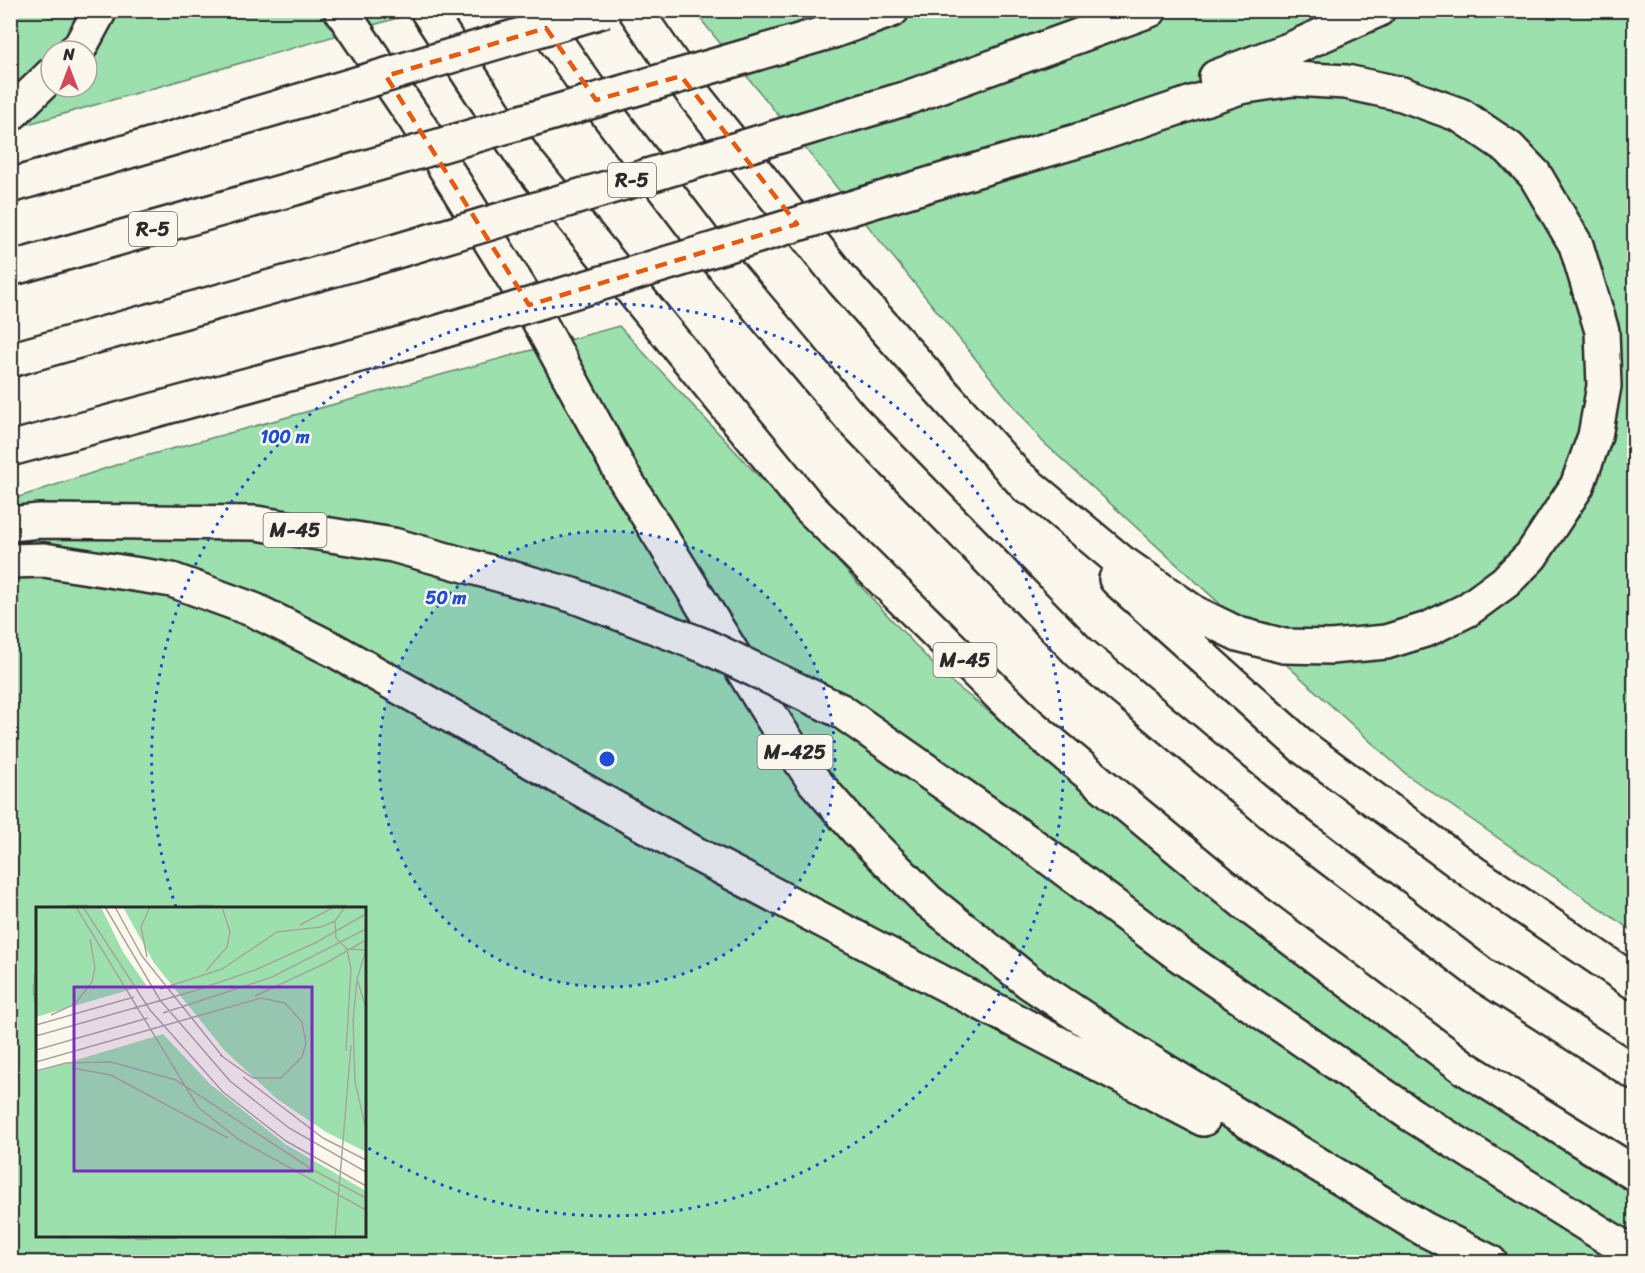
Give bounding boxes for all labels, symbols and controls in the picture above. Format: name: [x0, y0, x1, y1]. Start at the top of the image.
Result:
north arrow: [39, 39, 99, 99]
text: N: [62, 40, 75, 69]
road number: R-5: [608, 163, 656, 197]
road number: R-5: [129, 212, 177, 246]
text: 100 m: [261, 421, 310, 453]
road number: M-45: [264, 513, 326, 547]
text: 50 m: [426, 582, 467, 614]
road number: M-45: [934, 643, 996, 677]
road number: M-425: [758, 735, 832, 769]
centre of rings: [597, 749, 617, 769]
inset map: [36, 907, 366, 1237]

